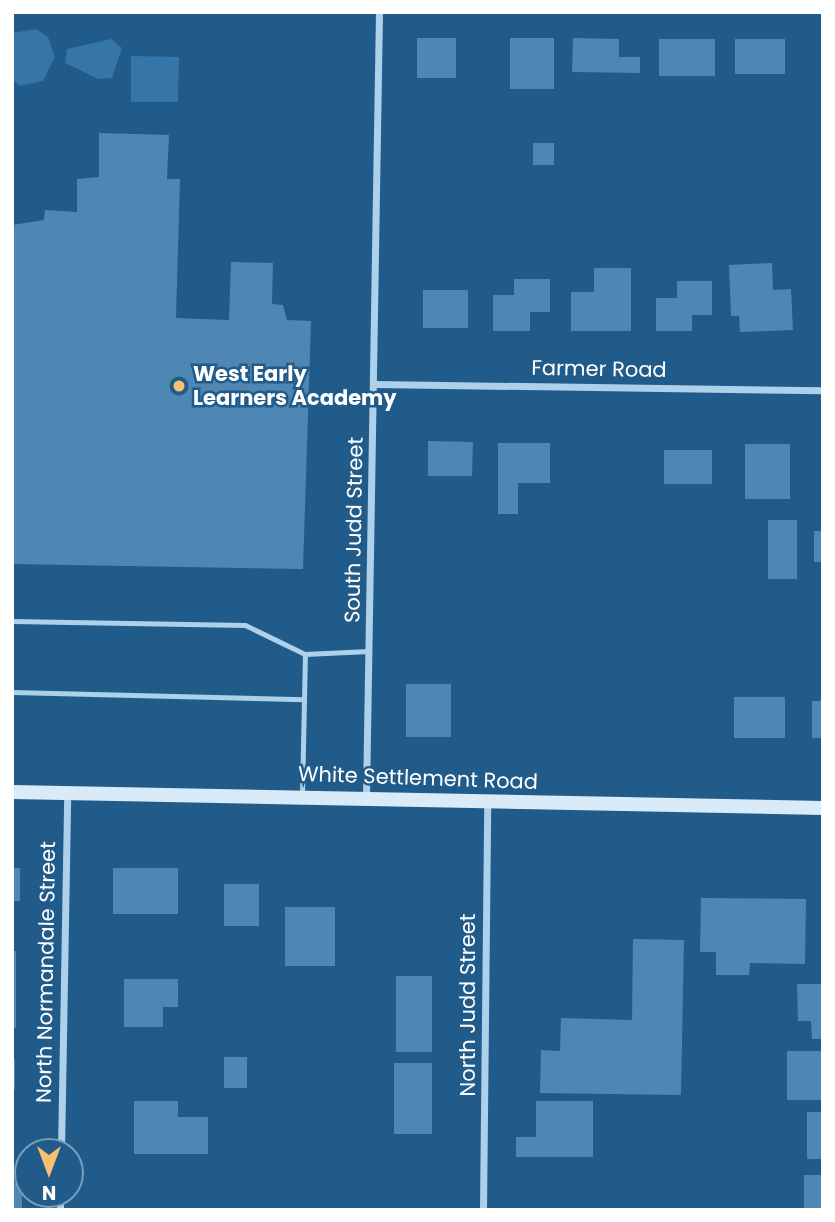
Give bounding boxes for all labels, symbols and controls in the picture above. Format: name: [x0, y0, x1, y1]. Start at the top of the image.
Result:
street label: Farmer Road: [531, 355, 667, 383]
place label: West Early Learners Academy: [193, 361, 397, 411]
marker: West Early Learners Academy: [171, 378, 187, 394]
street label: South Judd Street: [340, 437, 368, 623]
street label: White Settlement Road: [298, 761, 538, 795]
street label: North Normandale Street: [31, 841, 61, 1103]
street label: North Judd Street: [455, 914, 481, 1096]
north arrow: [14, 1138, 84, 1208]
text: N: [42, 1179, 56, 1206]

